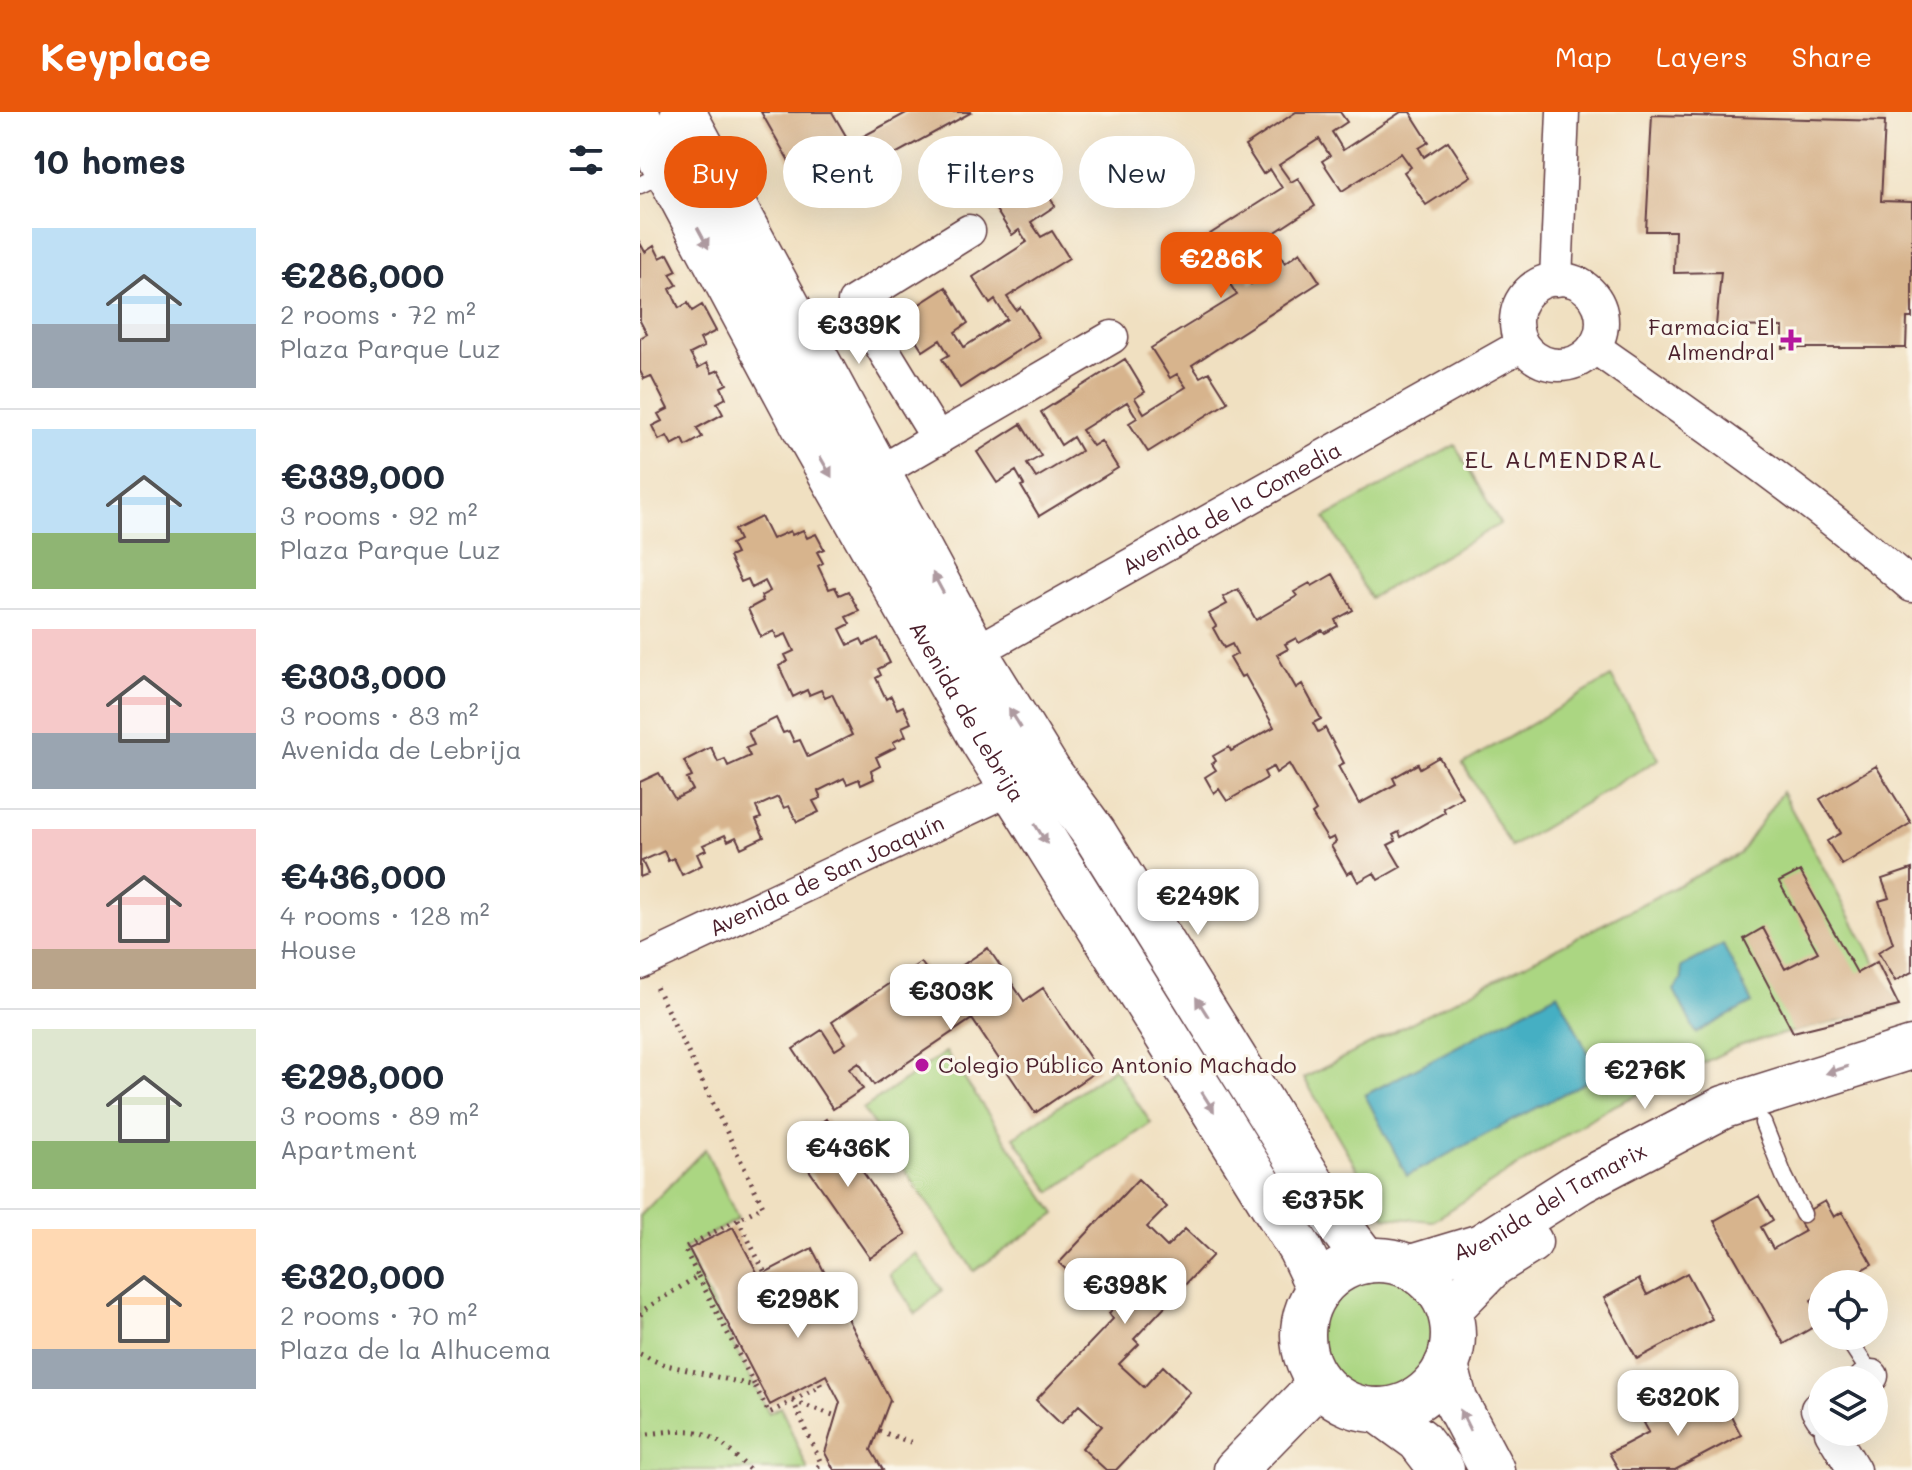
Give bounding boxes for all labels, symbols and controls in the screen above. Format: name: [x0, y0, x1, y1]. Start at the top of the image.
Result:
text: Keyplace: [40, 31, 211, 81]
text: Map: [1555, 38, 1612, 74]
text: Layers: [1656, 38, 1748, 74]
text: Share: [1792, 38, 1872, 74]
chip: Buy: [664, 136, 767, 208]
chip: Rent: [783, 136, 902, 208]
chip: Filters: [918, 136, 1063, 208]
chip: New: [1079, 136, 1195, 208]
text: 10 homes: [32, 138, 186, 183]
icon: filters: [564, 138, 608, 182]
one-way arrow: [697, 227, 710, 250]
pin: €286K: [1165, 232, 1277, 300]
text: €286K: [1179, 241, 1263, 275]
text: €286,000: [280, 252, 444, 297]
icon: home: [96, 260, 192, 356]
text: 2 rooms · 72 m²: [280, 297, 476, 331]
pin: €339K: [803, 298, 915, 366]
text: €339K: [816, 307, 902, 341]
place label: Farmacia El Almendral: [1648, 312, 1775, 366]
text: Plaza Parque Luz: [280, 331, 500, 365]
marker: Farmacia El Almendral: [1782, 331, 1800, 349]
street label: Avenida de la Comedia: [1116, 435, 1346, 581]
district label: EL ALMENDRAL: [1465, 443, 1663, 474]
text: €339,000: [280, 453, 445, 498]
one-way arrow: [819, 456, 833, 478]
icon: home: [96, 461, 192, 557]
text: 3 rooms · 92 m²: [280, 498, 478, 532]
text: Plaza Parque Luz: [280, 532, 500, 566]
one-way arrow: [931, 572, 944, 595]
street label: Avenida de Lebrija: [903, 616, 1032, 807]
text: €303,000: [280, 653, 446, 698]
icon: home: [96, 661, 192, 757]
text: 3 rooms · 83 m²: [280, 698, 479, 732]
one-way arrow: [1009, 707, 1023, 729]
text: Avenida de Lebrija: [280, 732, 522, 766]
street label: Avenida de San Joaquín: [704, 807, 948, 943]
one-way arrow: [1033, 823, 1048, 844]
text: €436,000: [280, 853, 446, 898]
icon: home: [96, 861, 192, 957]
pin: €249K: [1142, 869, 1254, 937]
text: €249K: [1156, 878, 1240, 912]
text: 4 rooms · 128 m²: [280, 898, 490, 932]
text: House: [280, 932, 357, 966]
pin: €303K: [895, 964, 1007, 1032]
text: €303K: [908, 973, 994, 1007]
one-way arrow: [1195, 996, 1209, 1018]
pin: €276K: [1589, 1043, 1701, 1111]
place label: Colegio Público Antonio Machado: [938, 1050, 1297, 1079]
text: €276K: [1604, 1052, 1686, 1086]
text: €298,000: [280, 1053, 444, 1098]
marker: Colegio Público Antonio Machado: [913, 1056, 931, 1074]
icon: home: [96, 1061, 192, 1157]
one-way arrow: [1825, 1065, 1849, 1077]
one-way arrow: [1201, 1091, 1216, 1112]
text: 3 rooms · 89 m²: [280, 1098, 479, 1132]
pin: €436K: [792, 1121, 904, 1189]
text: €436K: [805, 1130, 891, 1164]
text: Apartment: [280, 1132, 417, 1166]
street label: Avenida del Tamarix: [1450, 1135, 1651, 1267]
pin: €375K: [1267, 1173, 1379, 1241]
text: €375K: [1281, 1182, 1365, 1216]
text: €320,000: [280, 1253, 445, 1298]
pin: €398K: [1069, 1258, 1181, 1326]
icon: home: [96, 1261, 192, 1357]
text: €398K: [1082, 1267, 1168, 1301]
map controls: [1808, 1270, 1888, 1446]
button: locate: [1808, 1270, 1888, 1350]
pin: €298K: [742, 1272, 854, 1340]
text: €298K: [756, 1281, 840, 1315]
text: 2 rooms · 70 m²: [280, 1298, 477, 1332]
text: Plaza de la Alhucema: [280, 1332, 551, 1366]
button: layers: [1808, 1366, 1888, 1446]
pin: €320K: [1622, 1370, 1734, 1438]
text: €320K: [1635, 1379, 1721, 1413]
one-way arrow: [1458, 1408, 1472, 1432]

